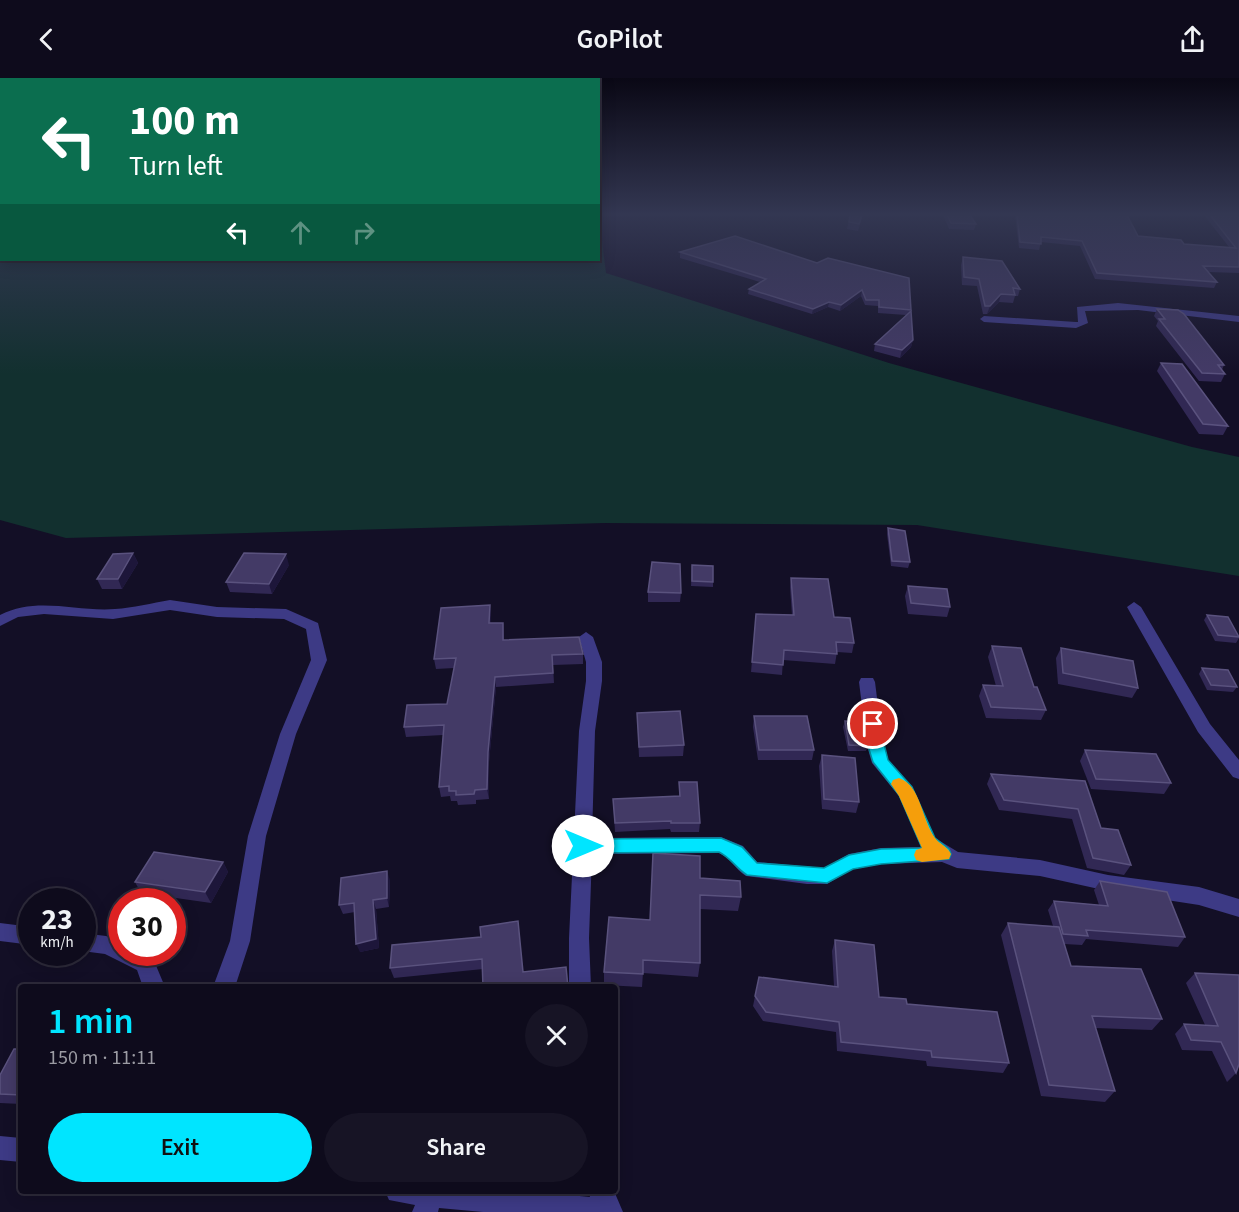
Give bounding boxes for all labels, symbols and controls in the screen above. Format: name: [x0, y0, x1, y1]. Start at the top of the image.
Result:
text: GoPilot: [577, 20, 662, 59]
icon: back: [30, 23, 63, 56]
icon: share: [1176, 23, 1209, 56]
text: 100 m: [129, 91, 240, 151]
icon: left: [30, 102, 108, 180]
text: Turn left: [129, 147, 223, 186]
icon: left: [221, 216, 254, 249]
icon: ahead: [284, 216, 317, 249]
icon: right: [347, 216, 380, 249]
pin: [847, 698, 898, 749]
icon: arrive: [856, 707, 889, 740]
position arrow: [551, 814, 615, 878]
speed limit sign: 30: [108, 888, 186, 966]
text: 23: [41, 898, 73, 941]
text: km/h: [40, 932, 74, 953]
text: 1 min: [48, 996, 134, 1047]
button: close: [525, 1004, 588, 1067]
text: 150 m · 11:11: [48, 1044, 156, 1072]
button: Exit: [48, 1113, 312, 1182]
button: Share: [324, 1113, 588, 1182]

